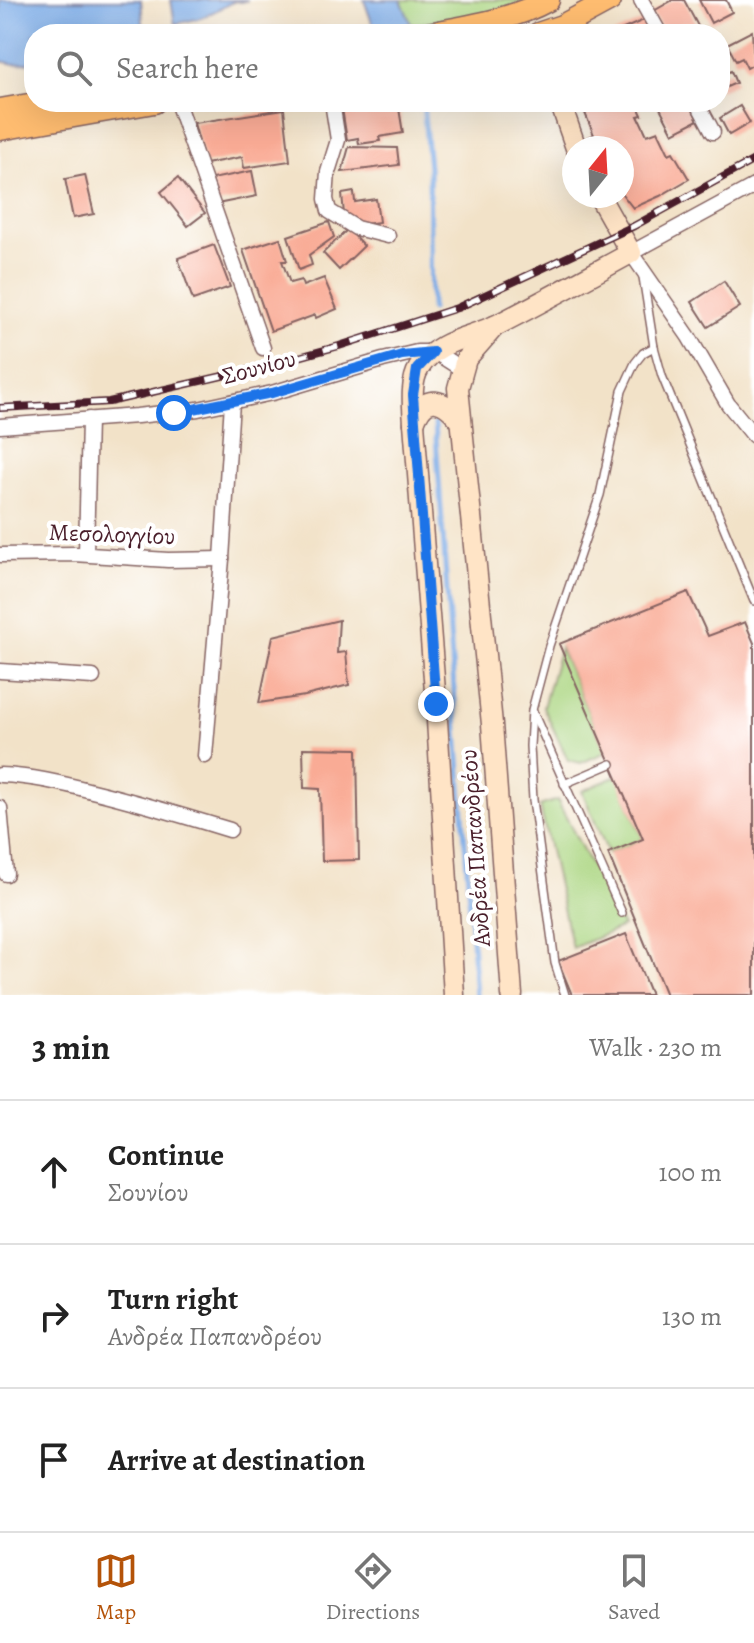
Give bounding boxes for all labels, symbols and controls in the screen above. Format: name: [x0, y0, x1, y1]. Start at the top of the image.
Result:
search box: [24, 24, 730, 112]
icon: search: [52, 46, 96, 90]
text: Search here: [116, 48, 259, 88]
north arrow: [562, 136, 634, 208]
street label: Σουνίου: [219, 342, 299, 392]
route start: [156, 395, 192, 431]
street label: Μεσολογγίου: [48, 516, 176, 552]
route end: [418, 686, 454, 722]
street label: Ανδρέα Παπανδρέου: [452, 748, 498, 949]
text: 3 min: [32, 1024, 110, 1071]
text: Walk · 230 m: [589, 1030, 722, 1065]
text: Continue: [108, 1135, 224, 1175]
icon: ahead: [32, 1150, 76, 1194]
text: 100 m: [659, 1155, 722, 1190]
text: Σουνίου: [108, 1175, 189, 1210]
text: Turn right: [108, 1279, 238, 1319]
icon: right: [32, 1294, 76, 1338]
text: 130 m: [662, 1299, 722, 1334]
text: Ανδρέα Παπανδρέου: [108, 1319, 322, 1354]
icon: arrive: [32, 1438, 76, 1482]
text: Arrive at destination: [108, 1440, 365, 1480]
tab: Map: [94, 1549, 138, 1627]
tab: Directions: [326, 1549, 420, 1627]
tab: Saved: [608, 1549, 660, 1627]

